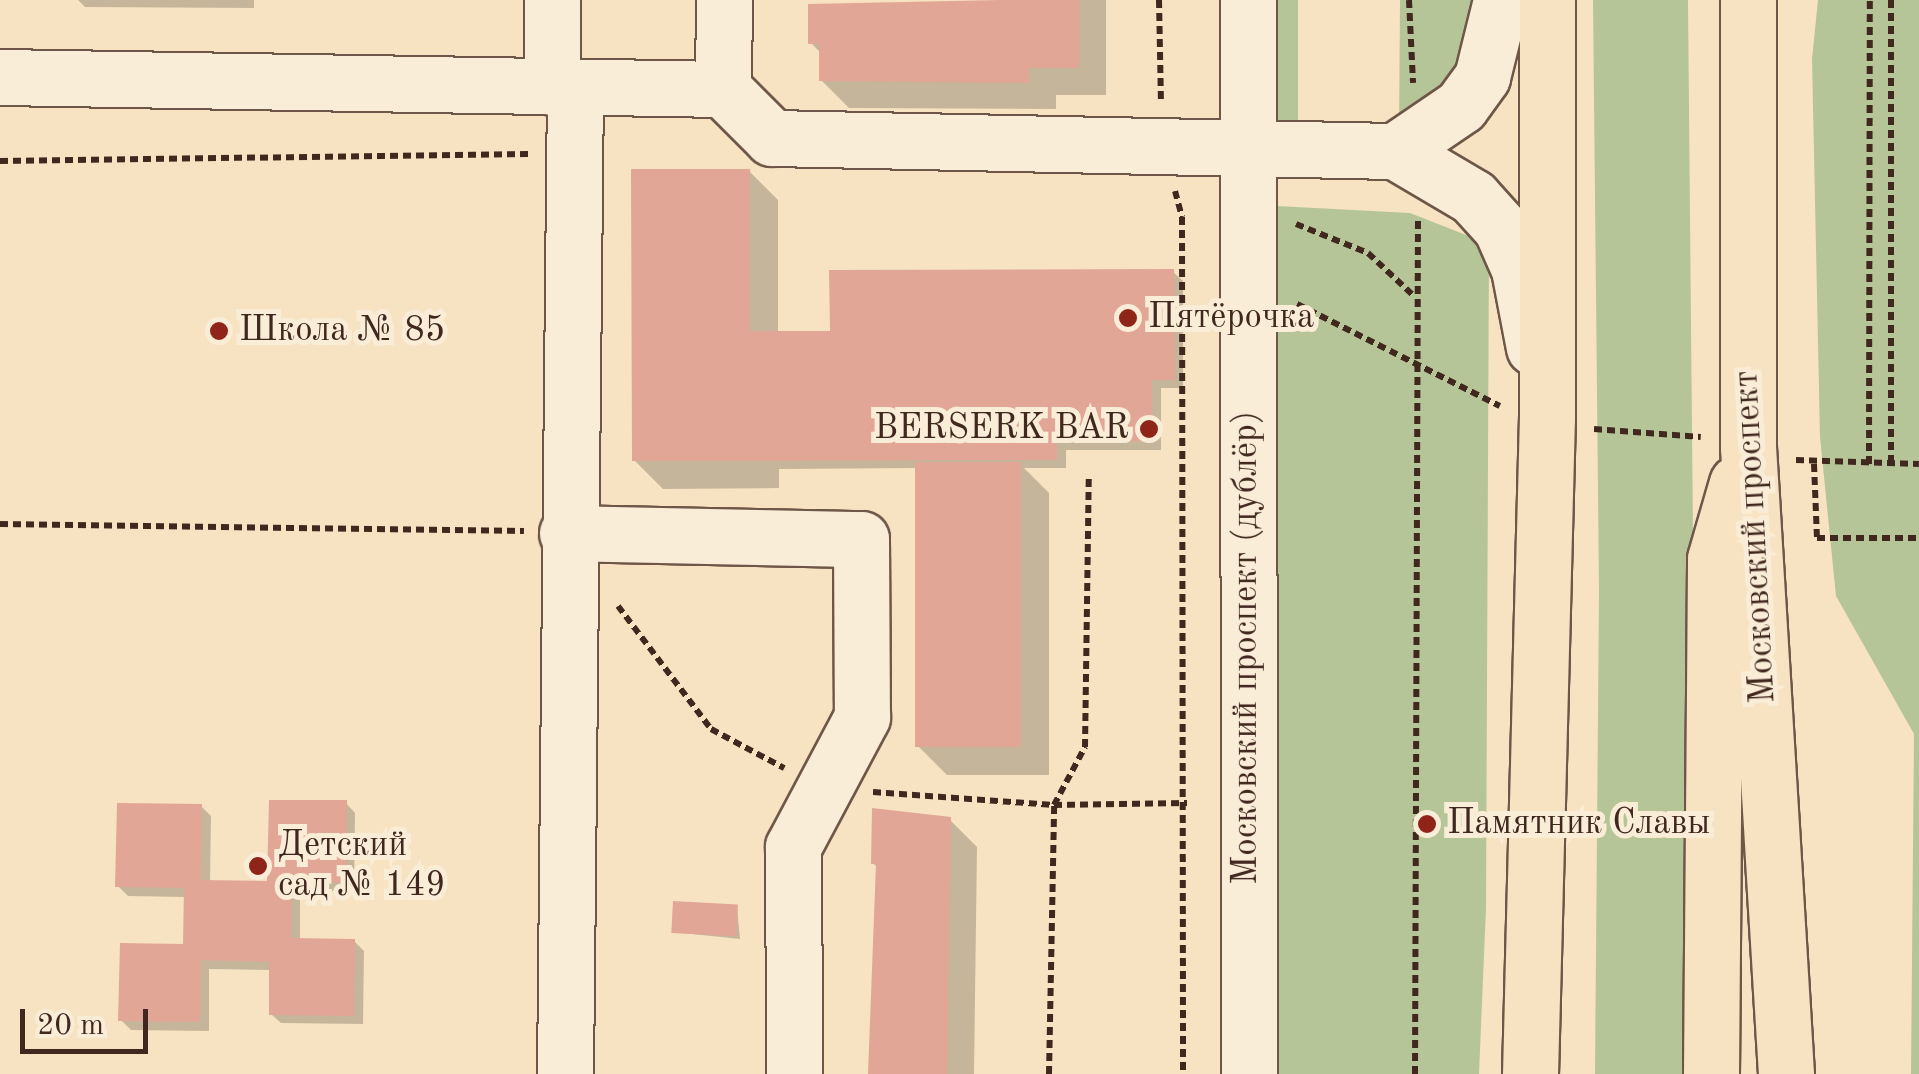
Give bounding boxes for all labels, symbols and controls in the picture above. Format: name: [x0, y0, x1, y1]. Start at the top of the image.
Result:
place label: Пятёрочка: [1148, 297, 1314, 339]
marker: Пятёрочка: [1117, 307, 1139, 329]
place label: Школа № 85: [239, 310, 445, 352]
marker: Школа № 85: [208, 320, 230, 342]
street label: Московский проспект: [1726, 369, 1786, 705]
place label: BERSERK BAR: [874, 408, 1129, 450]
street label: Московский проспект (дублёр): [1226, 411, 1268, 885]
marker: BERSERK BAR: [1138, 418, 1160, 440]
place label: Памятник Славы: [1447, 803, 1710, 845]
marker: Памятник Славы: [1416, 813, 1438, 835]
place label: Детский сад № 149: [278, 825, 446, 907]
marker: Детский сад № 149: [247, 855, 269, 877]
scale bar: [25, 989, 152, 1051]
text: 20 m: [37, 1011, 104, 1041]

